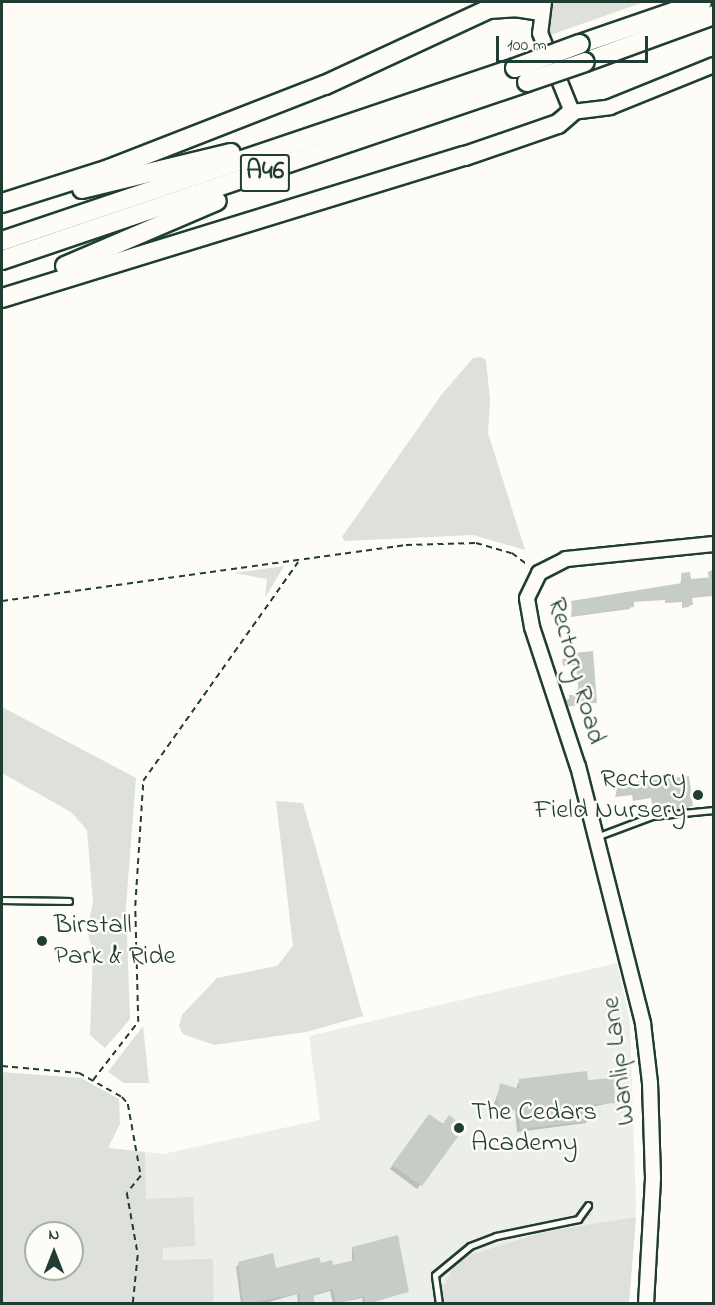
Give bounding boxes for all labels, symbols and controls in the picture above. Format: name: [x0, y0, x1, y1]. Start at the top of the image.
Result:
scale bar: [499, 24, 650, 62]
text: 100 m: [507, 33, 547, 59]
road number: A46: [240, 150, 290, 196]
street label: Rectory Road: [540, 594, 612, 748]
place label: Rectory Field Nursery: [534, 763, 686, 826]
marker: Rectory Field Nursery: [691, 788, 705, 802]
place label: Birstall Park & Ride: [54, 909, 176, 972]
marker: Birstall Park & Ride: [35, 934, 49, 948]
street label: Wanlip Lane: [595, 995, 643, 1127]
place label: The Cedars Academy: [471, 1096, 597, 1159]
marker: The Cedars Academy: [452, 1121, 466, 1135]
north arrow: [24, 1221, 84, 1281]
text: N: [49, 1223, 59, 1247]

